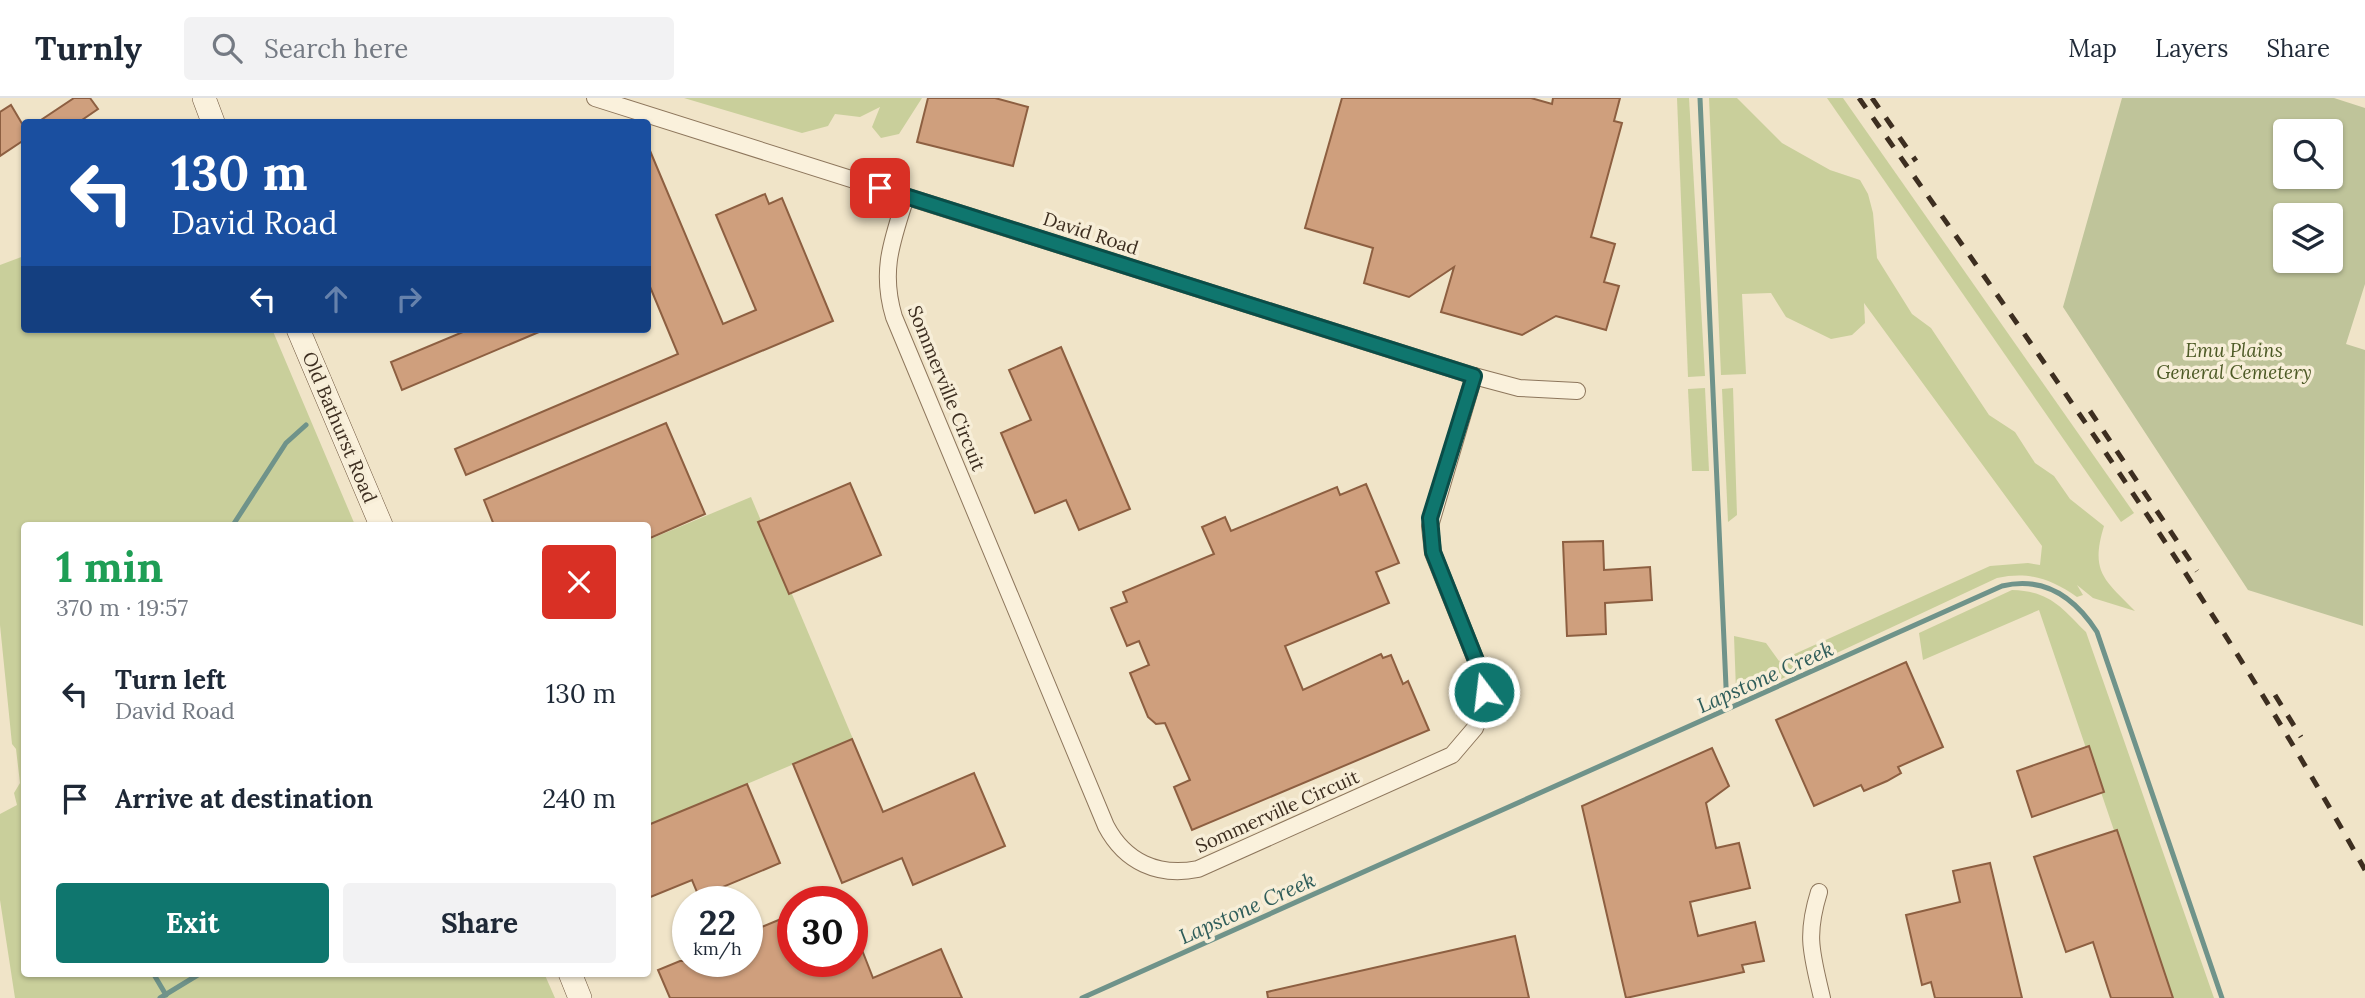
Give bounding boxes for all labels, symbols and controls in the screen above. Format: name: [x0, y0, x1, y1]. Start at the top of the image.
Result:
search box: [184, 17, 674, 80]
text: Turnly: [35, 27, 142, 69]
icon: search: [208, 29, 246, 67]
text: Search here: [264, 32, 408, 65]
text: Map: [2068, 33, 2117, 64]
text: Layers: [2155, 33, 2228, 64]
text: Share: [2266, 33, 2330, 64]
map controls: [2273, 119, 2343, 273]
button: search: [2273, 119, 2343, 189]
text: 130 m: [171, 141, 307, 203]
icon: left: [56, 147, 147, 238]
pin: [850, 158, 910, 218]
icon: arrive: [861, 169, 899, 207]
text: David Road: [171, 202, 338, 243]
button: layers: [2273, 203, 2343, 273]
street label: David Road: [1040, 206, 1142, 260]
icon: left: [244, 280, 282, 318]
icon: ahead: [317, 280, 355, 318]
icon: right: [390, 280, 428, 318]
street label: Sommerville Circuit: [903, 302, 991, 475]
park label: Emu Plains General Cemetery: [2156, 338, 2312, 384]
street label: Old Bathurst Road: [297, 348, 383, 506]
text: 1 min: [56, 540, 163, 594]
button: close: [542, 545, 616, 619]
text: 370 m · 19:57: [56, 593, 188, 622]
water label: Lapstone Creek: [1693, 635, 1837, 719]
position arrow: [1447, 655, 1521, 729]
text: Turn left: [115, 663, 226, 696]
icon: left: [56, 675, 94, 713]
text: 130 m: [546, 677, 616, 710]
text: David Road: [115, 696, 235, 725]
street label: Sommerville Circuit: [1192, 764, 1363, 858]
icon: arrive: [56, 780, 94, 818]
text: Arrive at destination: [115, 782, 373, 815]
text: 240 m: [542, 782, 616, 815]
water label: Lapstone Creek: [1175, 866, 1319, 950]
button: Exit: [56, 883, 329, 963]
button: Share: [343, 883, 616, 963]
speed limit sign: 30: [777, 886, 868, 977]
text: 22: [699, 900, 736, 945]
text: km/h: [693, 937, 742, 960]

